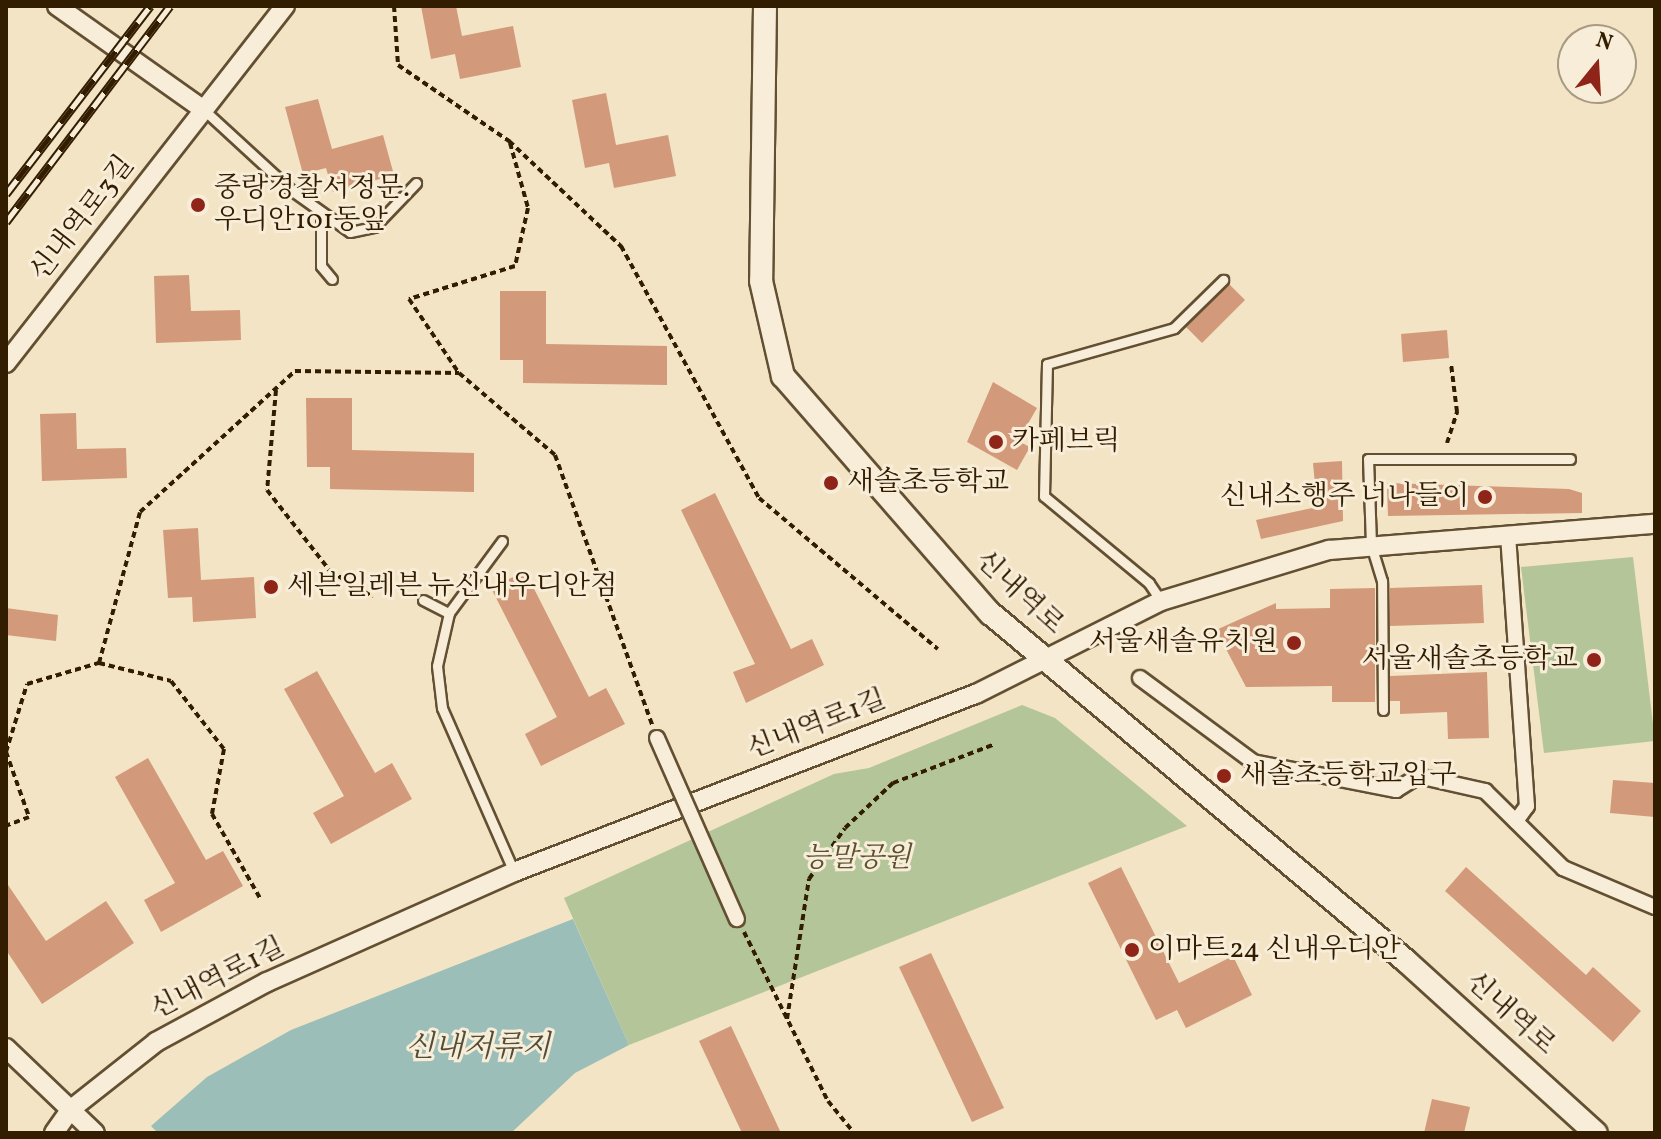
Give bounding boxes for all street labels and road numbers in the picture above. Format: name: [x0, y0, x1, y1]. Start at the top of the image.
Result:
street label: 신내역로3길: [24, 150, 142, 288]
street label: 신내역로: [968, 544, 1070, 642]
street label: 신내역로1길: [743, 683, 891, 767]
street label: 신내역로1길: [145, 931, 291, 1027]
street label: 신내역로: [1459, 965, 1561, 1063]

